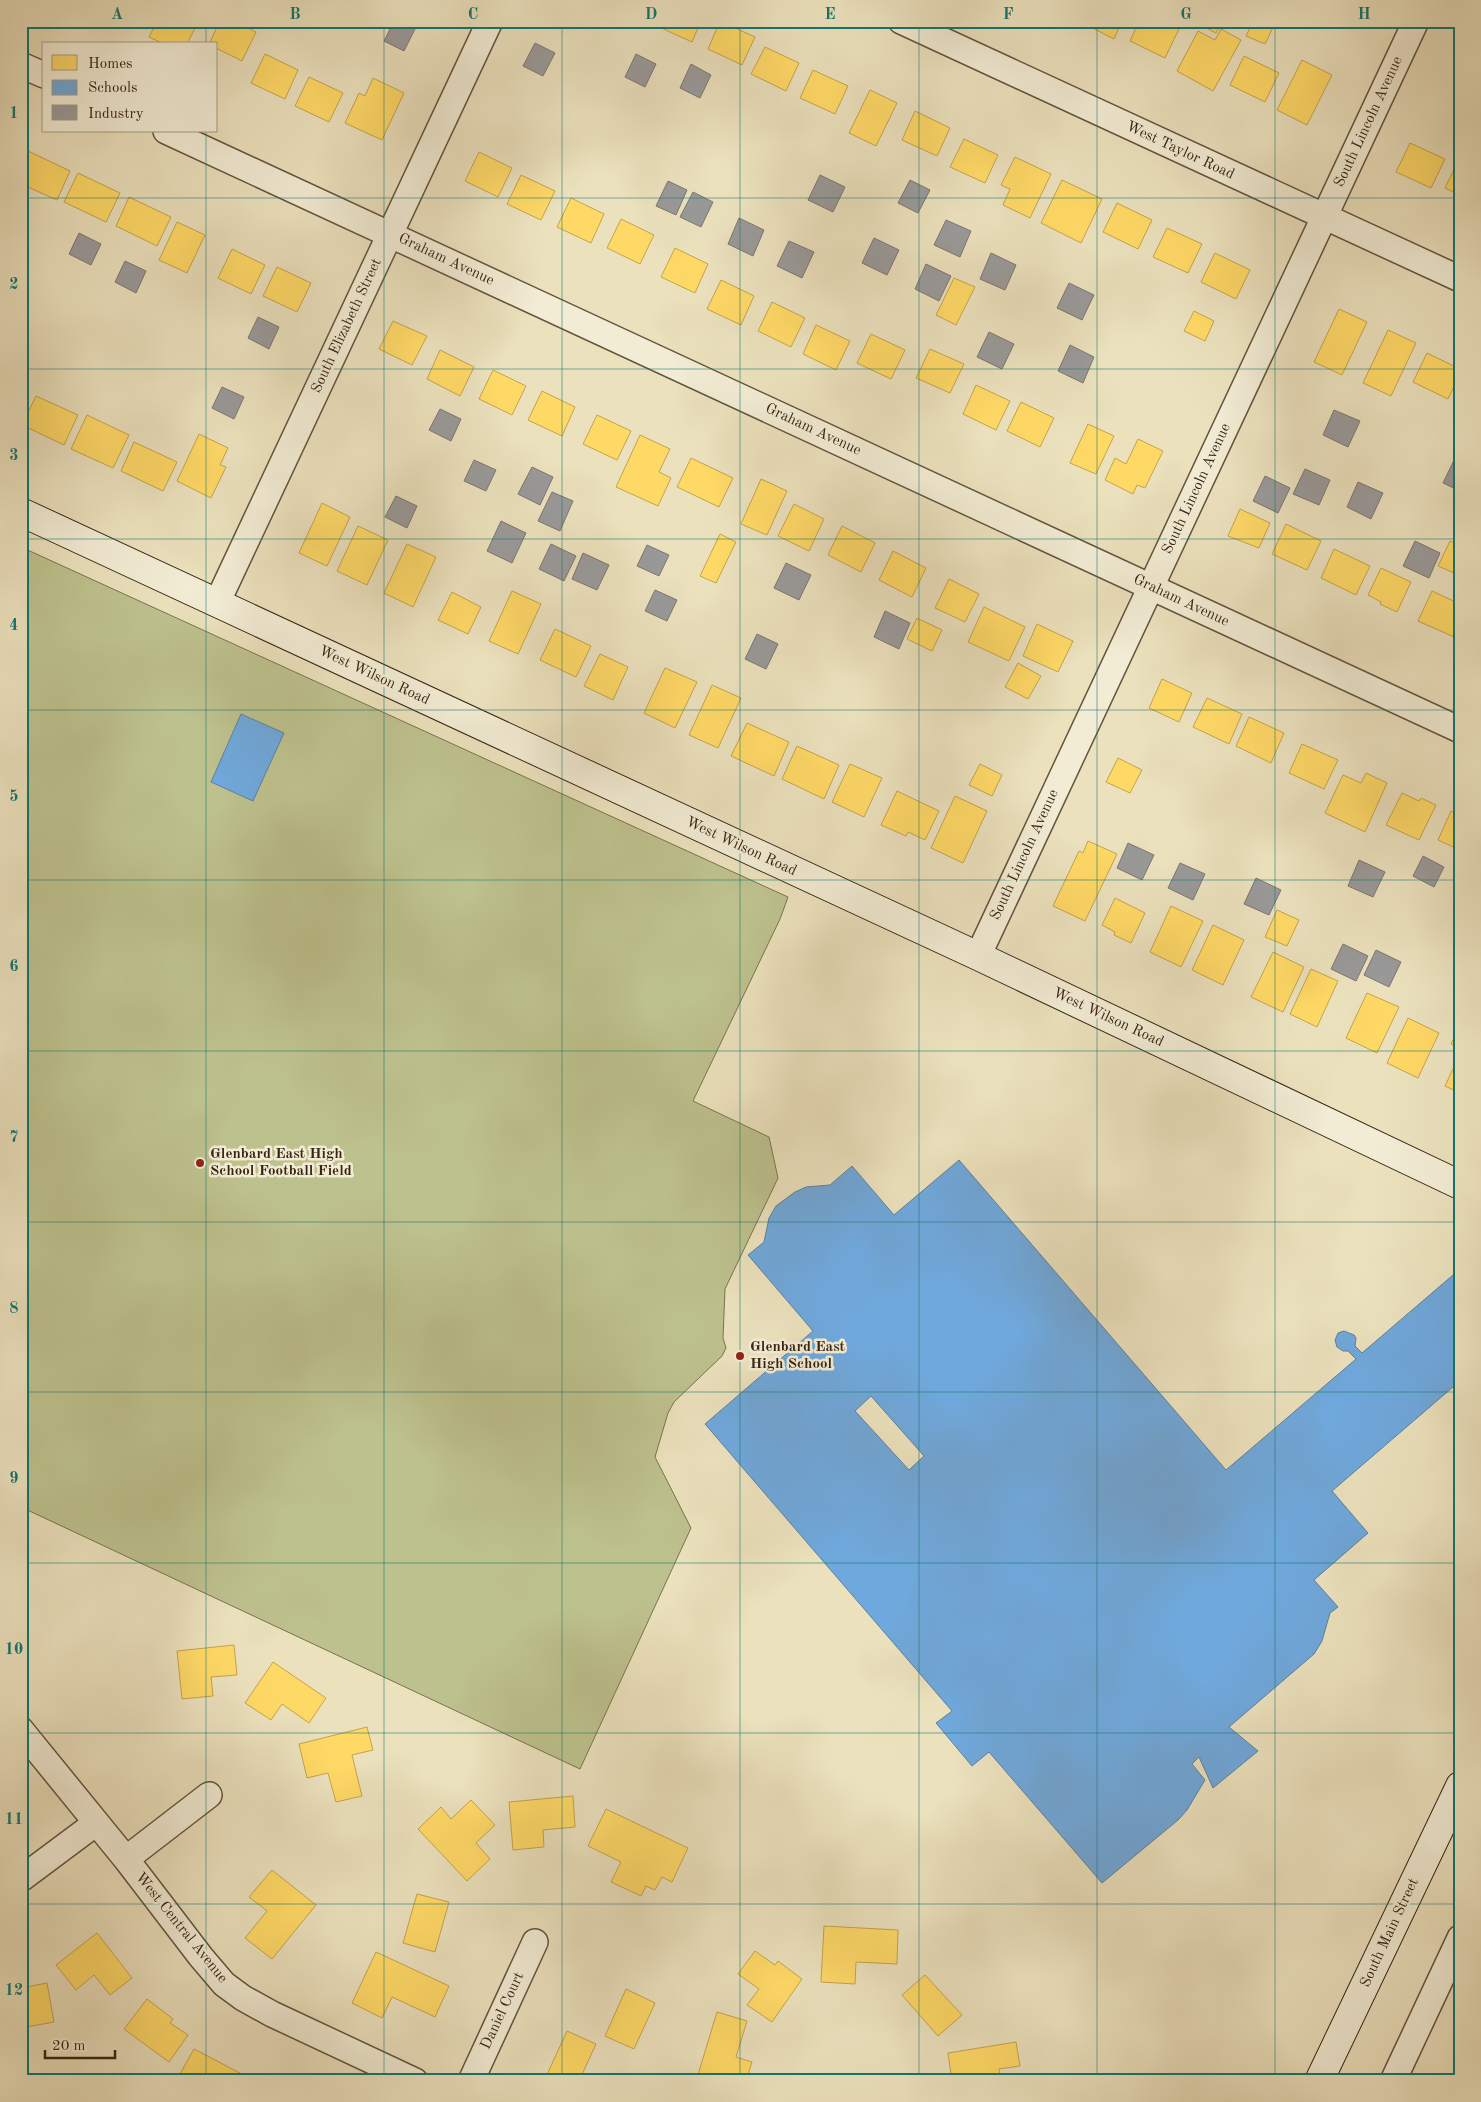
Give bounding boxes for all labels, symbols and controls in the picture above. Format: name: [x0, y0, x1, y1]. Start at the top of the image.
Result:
text: A: [111, 7, 123, 23]
text: B: [289, 7, 301, 23]
text: C: [468, 7, 478, 23]
text: D: [645, 7, 657, 23]
text: E: [824, 7, 836, 23]
text: F: [1003, 7, 1014, 23]
text: G: [1180, 7, 1192, 23]
text: H: [1357, 7, 1371, 23]
legend: [42, 42, 218, 132]
street label: South Lincoln Avenue: [1332, 54, 1406, 190]
text: Homes: [88, 57, 133, 72]
text: Schools: [88, 81, 137, 96]
text: 1: [9, 106, 19, 122]
text: Industry: [88, 107, 144, 122]
street label: West Taylor Road: [1123, 119, 1237, 183]
street label: Graham Avenue: [396, 231, 496, 289]
street label: South Elizabeth Street: [309, 256, 385, 396]
text: 2: [9, 277, 19, 293]
street label: Graham Avenue: [763, 401, 863, 459]
street label: South Lincoln Avenue: [1160, 421, 1234, 557]
text: 3: [9, 448, 19, 464]
street label: Graham Avenue: [1131, 572, 1231, 630]
text: 4: [9, 618, 19, 634]
street label: West Wilson Road: [316, 644, 432, 708]
street label: South Lincoln Avenue: [988, 787, 1062, 923]
text: 5: [9, 789, 19, 805]
street label: West Wilson Road: [683, 815, 799, 879]
text: 6: [9, 959, 19, 975]
street label: West Wilson Road: [1050, 986, 1166, 1050]
text: 7: [9, 1130, 19, 1146]
place label: Glenbard East High School Football Field: [210, 1147, 352, 1179]
marker: Glenbard East High School Football Field: [194, 1157, 206, 1169]
text: 8: [9, 1301, 19, 1317]
place label: Glenbard East High School: [750, 1340, 846, 1372]
marker: Glenbard East High School: [734, 1350, 746, 1362]
text: 9: [9, 1471, 19, 1487]
text: 10: [5, 1642, 23, 1658]
text: 11: [5, 1812, 23, 1828]
street label: West Central Avenue: [132, 1870, 230, 1986]
street label: South Main Street: [1358, 1876, 1422, 1990]
street label: Daniel Court: [479, 1970, 527, 2052]
text: 12: [5, 1983, 23, 1999]
scale bar: [45, 2027, 115, 2059]
text: 20 m: [52, 2039, 86, 2054]

